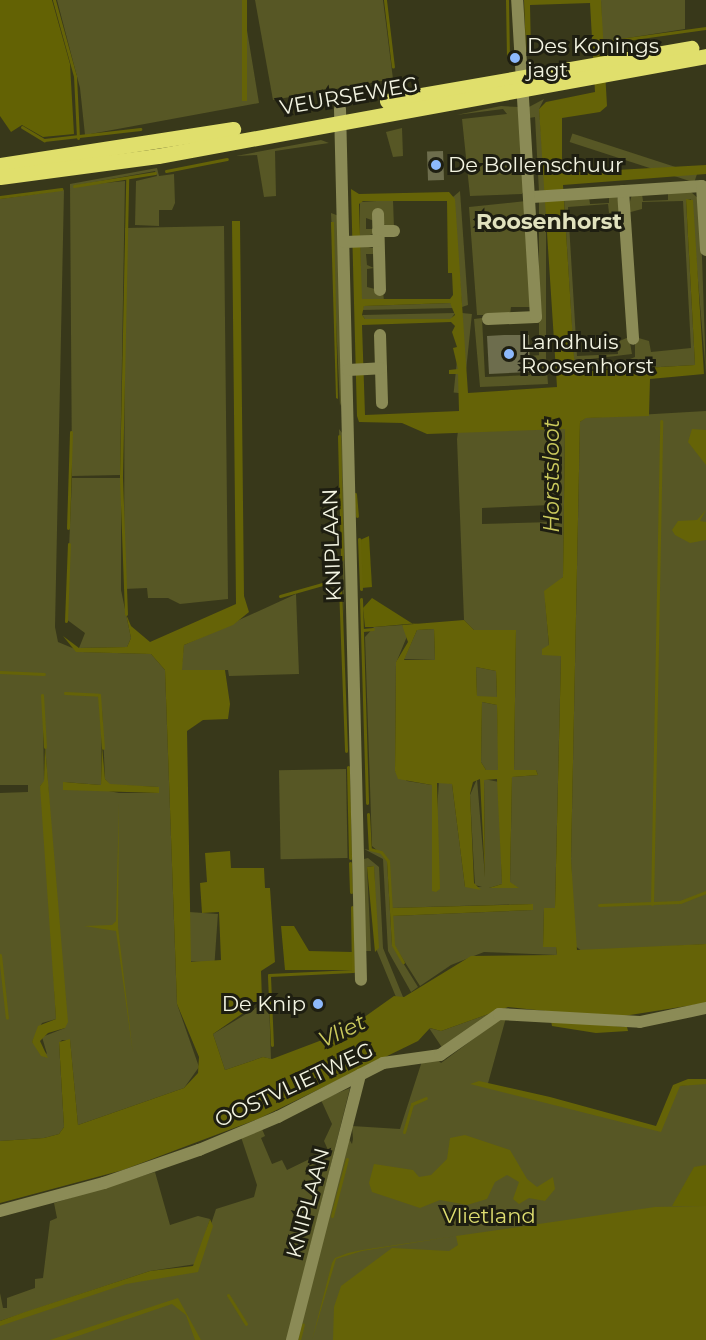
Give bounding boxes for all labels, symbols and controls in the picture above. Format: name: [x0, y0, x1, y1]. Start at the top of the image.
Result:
place label: Des Konings jagt: [527, 33, 659, 83]
marker: Des Konings jagt: [508, 51, 522, 65]
street label: VEURSEWEG: [278, 71, 420, 121]
place label: De Bollenschuur: [448, 152, 623, 178]
marker: De Bollenschuur: [429, 158, 443, 172]
district label: Roosenhorst: [476, 209, 622, 235]
place label: Landhuis Roosenhorst: [521, 329, 654, 379]
marker: Landhuis Roosenhorst: [502, 347, 516, 361]
water label: Horstsloot: [539, 419, 565, 533]
street label: KNIPLAAN: [317, 488, 347, 602]
place label: De Knip: [222, 991, 306, 1017]
marker: De Knip: [311, 997, 325, 1011]
water label: Vliet: [314, 1009, 370, 1053]
street label: OOSTVLIETWEG: [211, 1037, 377, 1133]
street label: KNIPLAAN: [281, 1145, 335, 1261]
park label: Vlietland: [442, 1203, 536, 1229]

